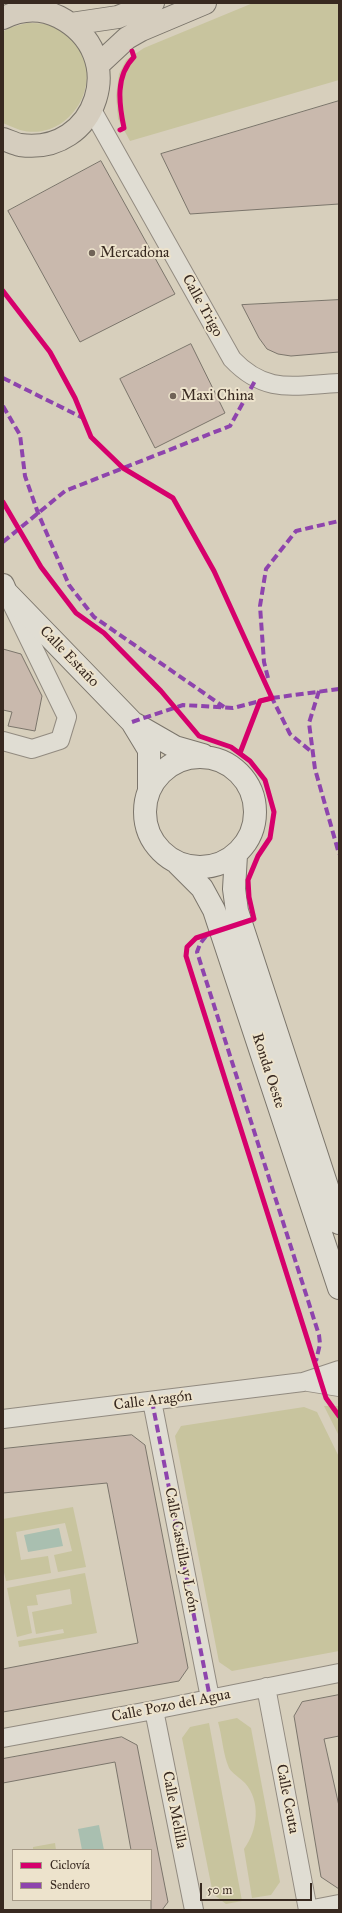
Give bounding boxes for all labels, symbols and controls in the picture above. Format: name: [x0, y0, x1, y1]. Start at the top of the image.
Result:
place label: Mercadona: [100, 244, 169, 262]
marker: Mercadona: [87, 248, 97, 258]
street label: Calle Trigo: [178, 272, 226, 340]
place label: Maxi China: [181, 387, 254, 405]
marker: Maxi China: [168, 391, 178, 401]
street label: Calle Estaño: [36, 623, 102, 691]
street label: Ronda Oeste: [247, 1031, 289, 1111]
street label: Calle Aragón: [113, 1387, 193, 1415]
street label: Calle Castilla y León: [160, 1486, 202, 1614]
street label: Calle Pozo del Agua: [110, 1686, 232, 1726]
street label: Calle Ceuta: [271, 1763, 303, 1835]
street label: Calle Melilla: [158, 1770, 190, 1850]
legend: [12, 1849, 152, 1901]
text: Ciclovía: [50, 1858, 90, 1872]
scale bar: [202, 1875, 314, 1901]
text: Sendero: [50, 1878, 90, 1892]
text: 50 m: [207, 1883, 232, 1897]

